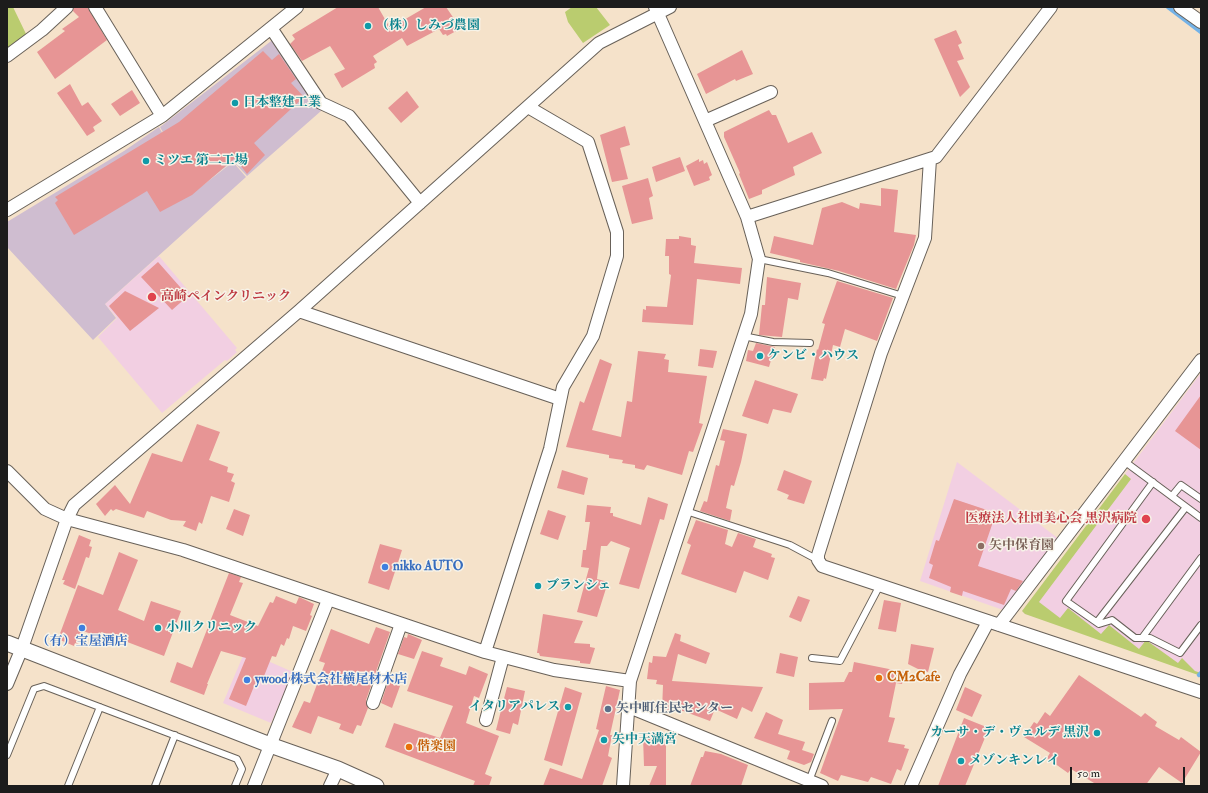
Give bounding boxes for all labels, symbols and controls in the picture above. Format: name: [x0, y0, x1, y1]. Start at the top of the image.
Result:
place label: （株）しみづ農園: [376, 18, 480, 34]
marker: （株）しみづ農園: [363, 21, 373, 31]
place label: 日本整建工業: [243, 95, 321, 111]
marker: 日本整建工業: [230, 98, 240, 108]
place label: ミツエ 第二工場: [154, 153, 248, 169]
marker: ミツエ 第二工場: [141, 156, 151, 166]
place label: 高崎ペインクリニック: [161, 289, 291, 305]
marker: 高崎ペインクリニック: [146, 291, 158, 303]
place label: ケンビ・ハウス: [768, 348, 859, 364]
marker: ケンビ・ハウス: [755, 351, 765, 361]
place label: 医療法人社団美心会 黒沢病院: [965, 511, 1137, 527]
marker: 医療法人社団美心会 黒沢病院: [1140, 513, 1152, 525]
place label: 矢中保育園: [989, 538, 1054, 554]
marker: 矢中保育園: [976, 541, 986, 551]
place label: nikko AUTO: [393, 559, 463, 575]
marker: nikko AUTO: [380, 562, 390, 572]
place label: ブランシェ: [546, 578, 611, 594]
marker: ブランシェ: [533, 581, 543, 591]
place label: 小川クリニック: [166, 620, 257, 636]
marker: （有）宝屋酒店: [77, 623, 87, 633]
marker: 小川クリニック: [153, 623, 163, 633]
place label: （有）宝屋酒店: [37, 634, 127, 650]
place label: CM2Cafe: [887, 670, 940, 686]
place label: ywood 株式会社横尾材木店: [255, 672, 407, 688]
marker: CM2Cafe: [874, 673, 884, 683]
marker: ywood 株式会社横尾材木店: [242, 675, 252, 685]
place label: イタリアパレス: [469, 699, 560, 715]
place label: 矢中町住民センター: [616, 701, 733, 717]
marker: イタリアパレス: [563, 702, 573, 712]
marker: 矢中町住民センター: [603, 704, 613, 714]
place label: カーサ・デ・ヴェルデ 黒沢: [930, 725, 1089, 741]
marker: カーサ・デ・ヴェルデ 黒沢: [1092, 728, 1102, 738]
place label: 矢中天満宮: [612, 732, 677, 748]
marker: 矢中天満宮: [599, 735, 609, 745]
place label: 偕楽園: [417, 739, 456, 755]
marker: 偕楽園: [404, 742, 414, 752]
place label: メゾンキンレイ: [969, 753, 1060, 769]
marker: メゾンキンレイ: [956, 756, 966, 766]
scale bar: [1072, 759, 1187, 785]
text: 50 m: [1077, 766, 1100, 781]

